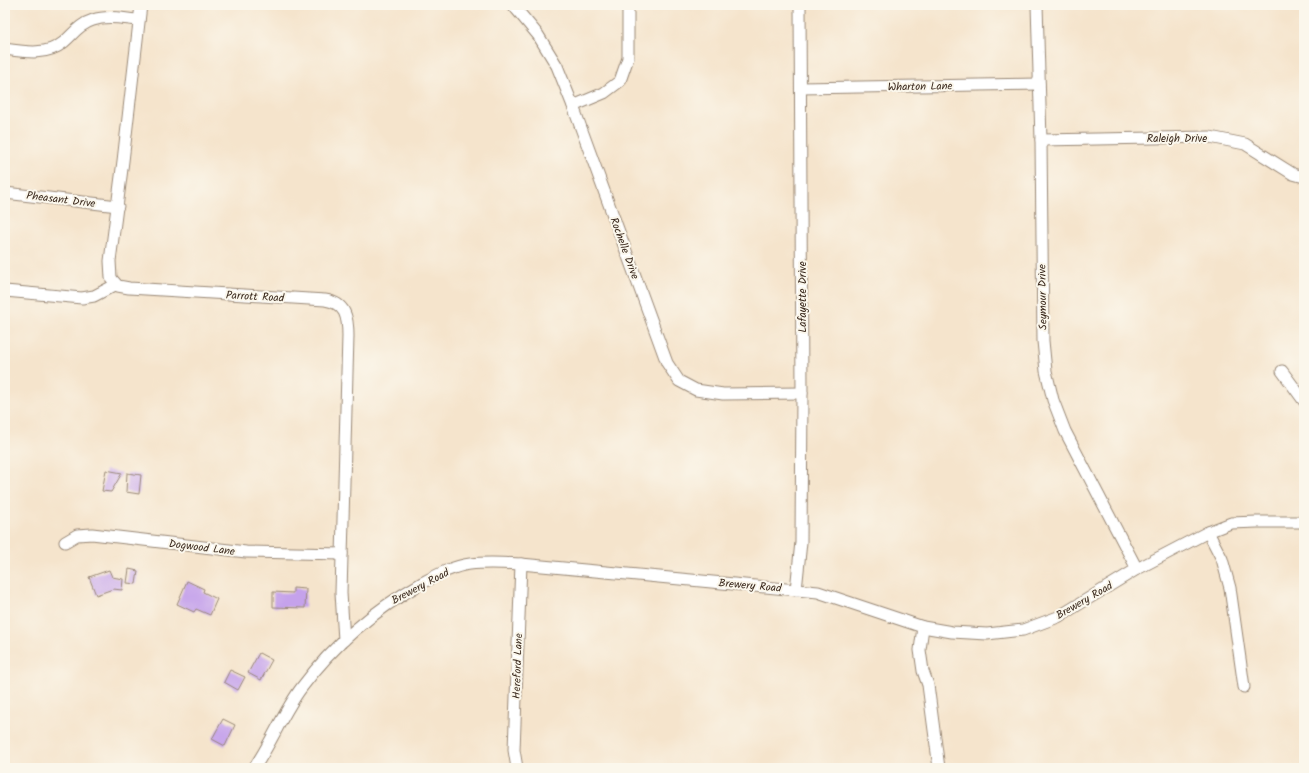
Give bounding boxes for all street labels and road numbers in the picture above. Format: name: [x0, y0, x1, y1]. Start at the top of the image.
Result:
street label: Wharton Lane: [887, 77, 953, 97]
street label: Raleigh Drive: [1147, 130, 1207, 148]
street label: Pheasant Drive: [25, 187, 96, 213]
street label: Rochelle Drive: [605, 215, 644, 282]
street label: Lafayette Drive: [794, 261, 812, 333]
street label: Seymour Drive: [1033, 264, 1053, 330]
street label: Parrott Road: [225, 286, 285, 308]
street label: Dogwood Lane: [168, 535, 236, 561]
street label: Brewery Road: [388, 564, 453, 610]
street label: Brewery Road: [718, 574, 783, 598]
street label: Brewery Road: [1053, 577, 1117, 624]
street label: Hereford Lane: [508, 633, 528, 699]

